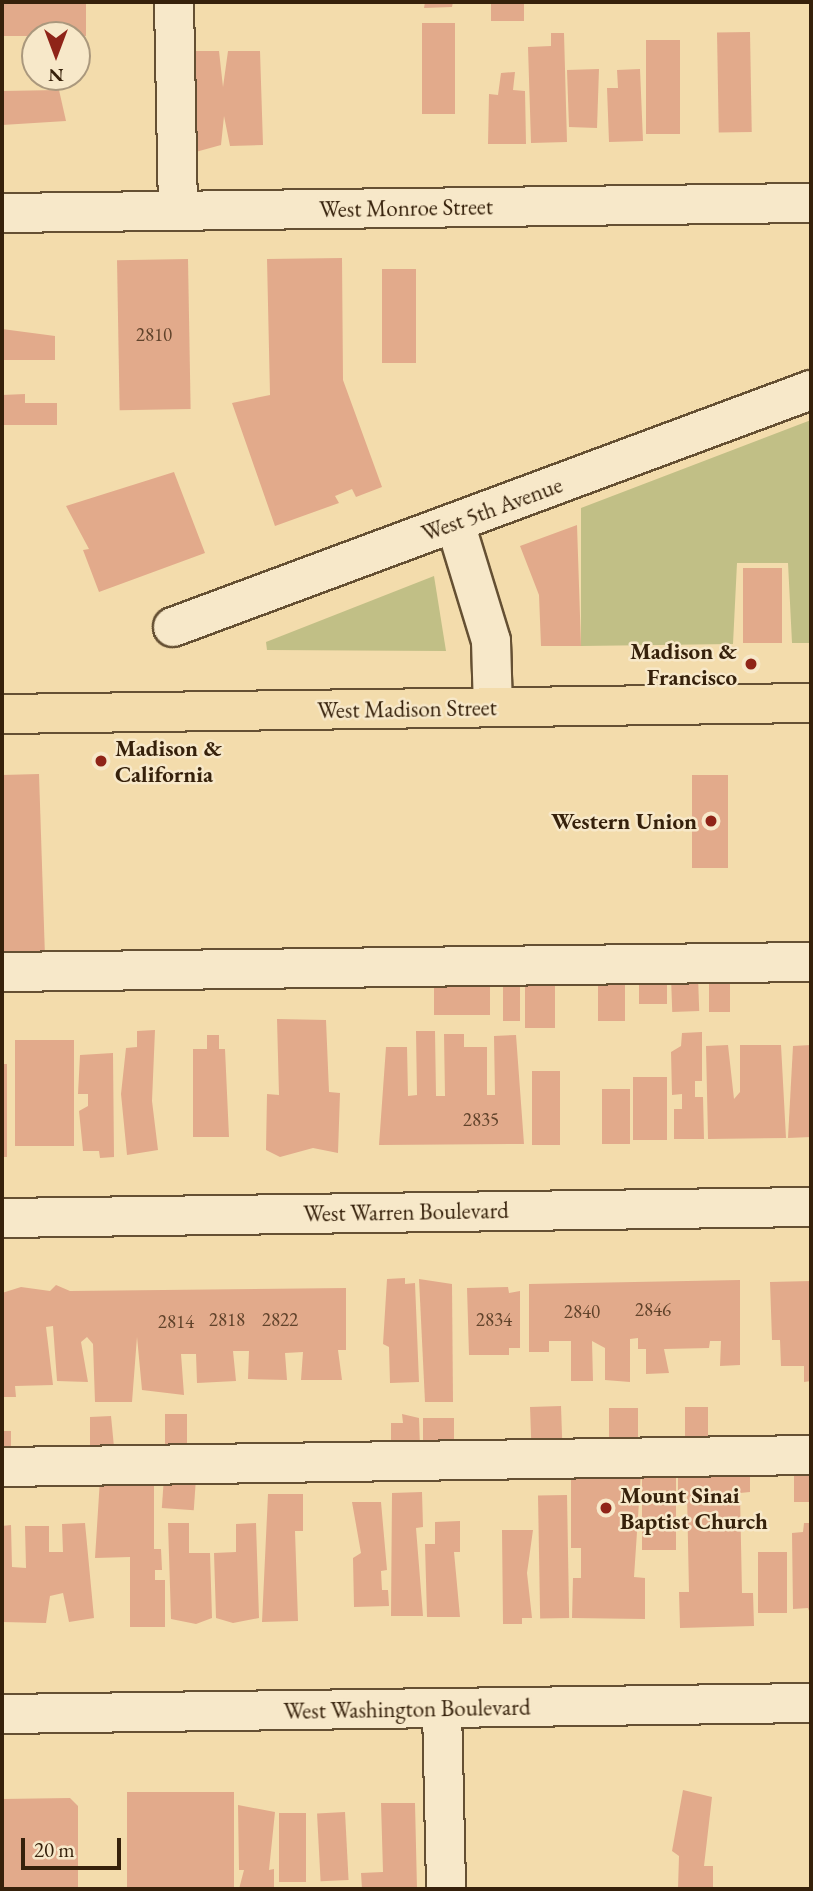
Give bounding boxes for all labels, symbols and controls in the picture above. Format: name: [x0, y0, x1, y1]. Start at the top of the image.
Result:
north arrow: [21, 21, 91, 91]
text: N: [48, 63, 64, 88]
street label: West Monroe Street: [319, 193, 493, 223]
house number: 2810: [136, 324, 172, 346]
street label: West 5th Avenue: [418, 471, 566, 547]
place label: Madison & Francisco: [630, 637, 737, 691]
marker: Madison & Francisco: [743, 656, 759, 672]
street label: West Madison Street: [317, 694, 497, 724]
place label: Madison & California: [115, 734, 222, 788]
marker: Madison & California: [93, 753, 109, 769]
place label: Western Union: [551, 807, 697, 835]
marker: Western Union: [703, 813, 719, 829]
house number: 2835: [463, 1109, 499, 1131]
street label: West Warren Boulevard: [303, 1196, 509, 1228]
house number: 2846: [635, 1299, 671, 1321]
house number: 2840: [564, 1301, 600, 1323]
house number: 2818: [209, 1309, 245, 1331]
house number: 2822: [262, 1309, 298, 1331]
house number: 2834: [476, 1309, 512, 1331]
house number: 2814: [158, 1311, 194, 1333]
place label: Mount Sinai Baptist Church: [620, 1481, 768, 1535]
marker: Mount Sinai Baptist Church: [598, 1500, 614, 1516]
street label: West Washington Boulevard: [283, 1693, 531, 1725]
scale bar: [24, 1825, 124, 1869]
text: 20 m: [34, 1836, 75, 1863]

